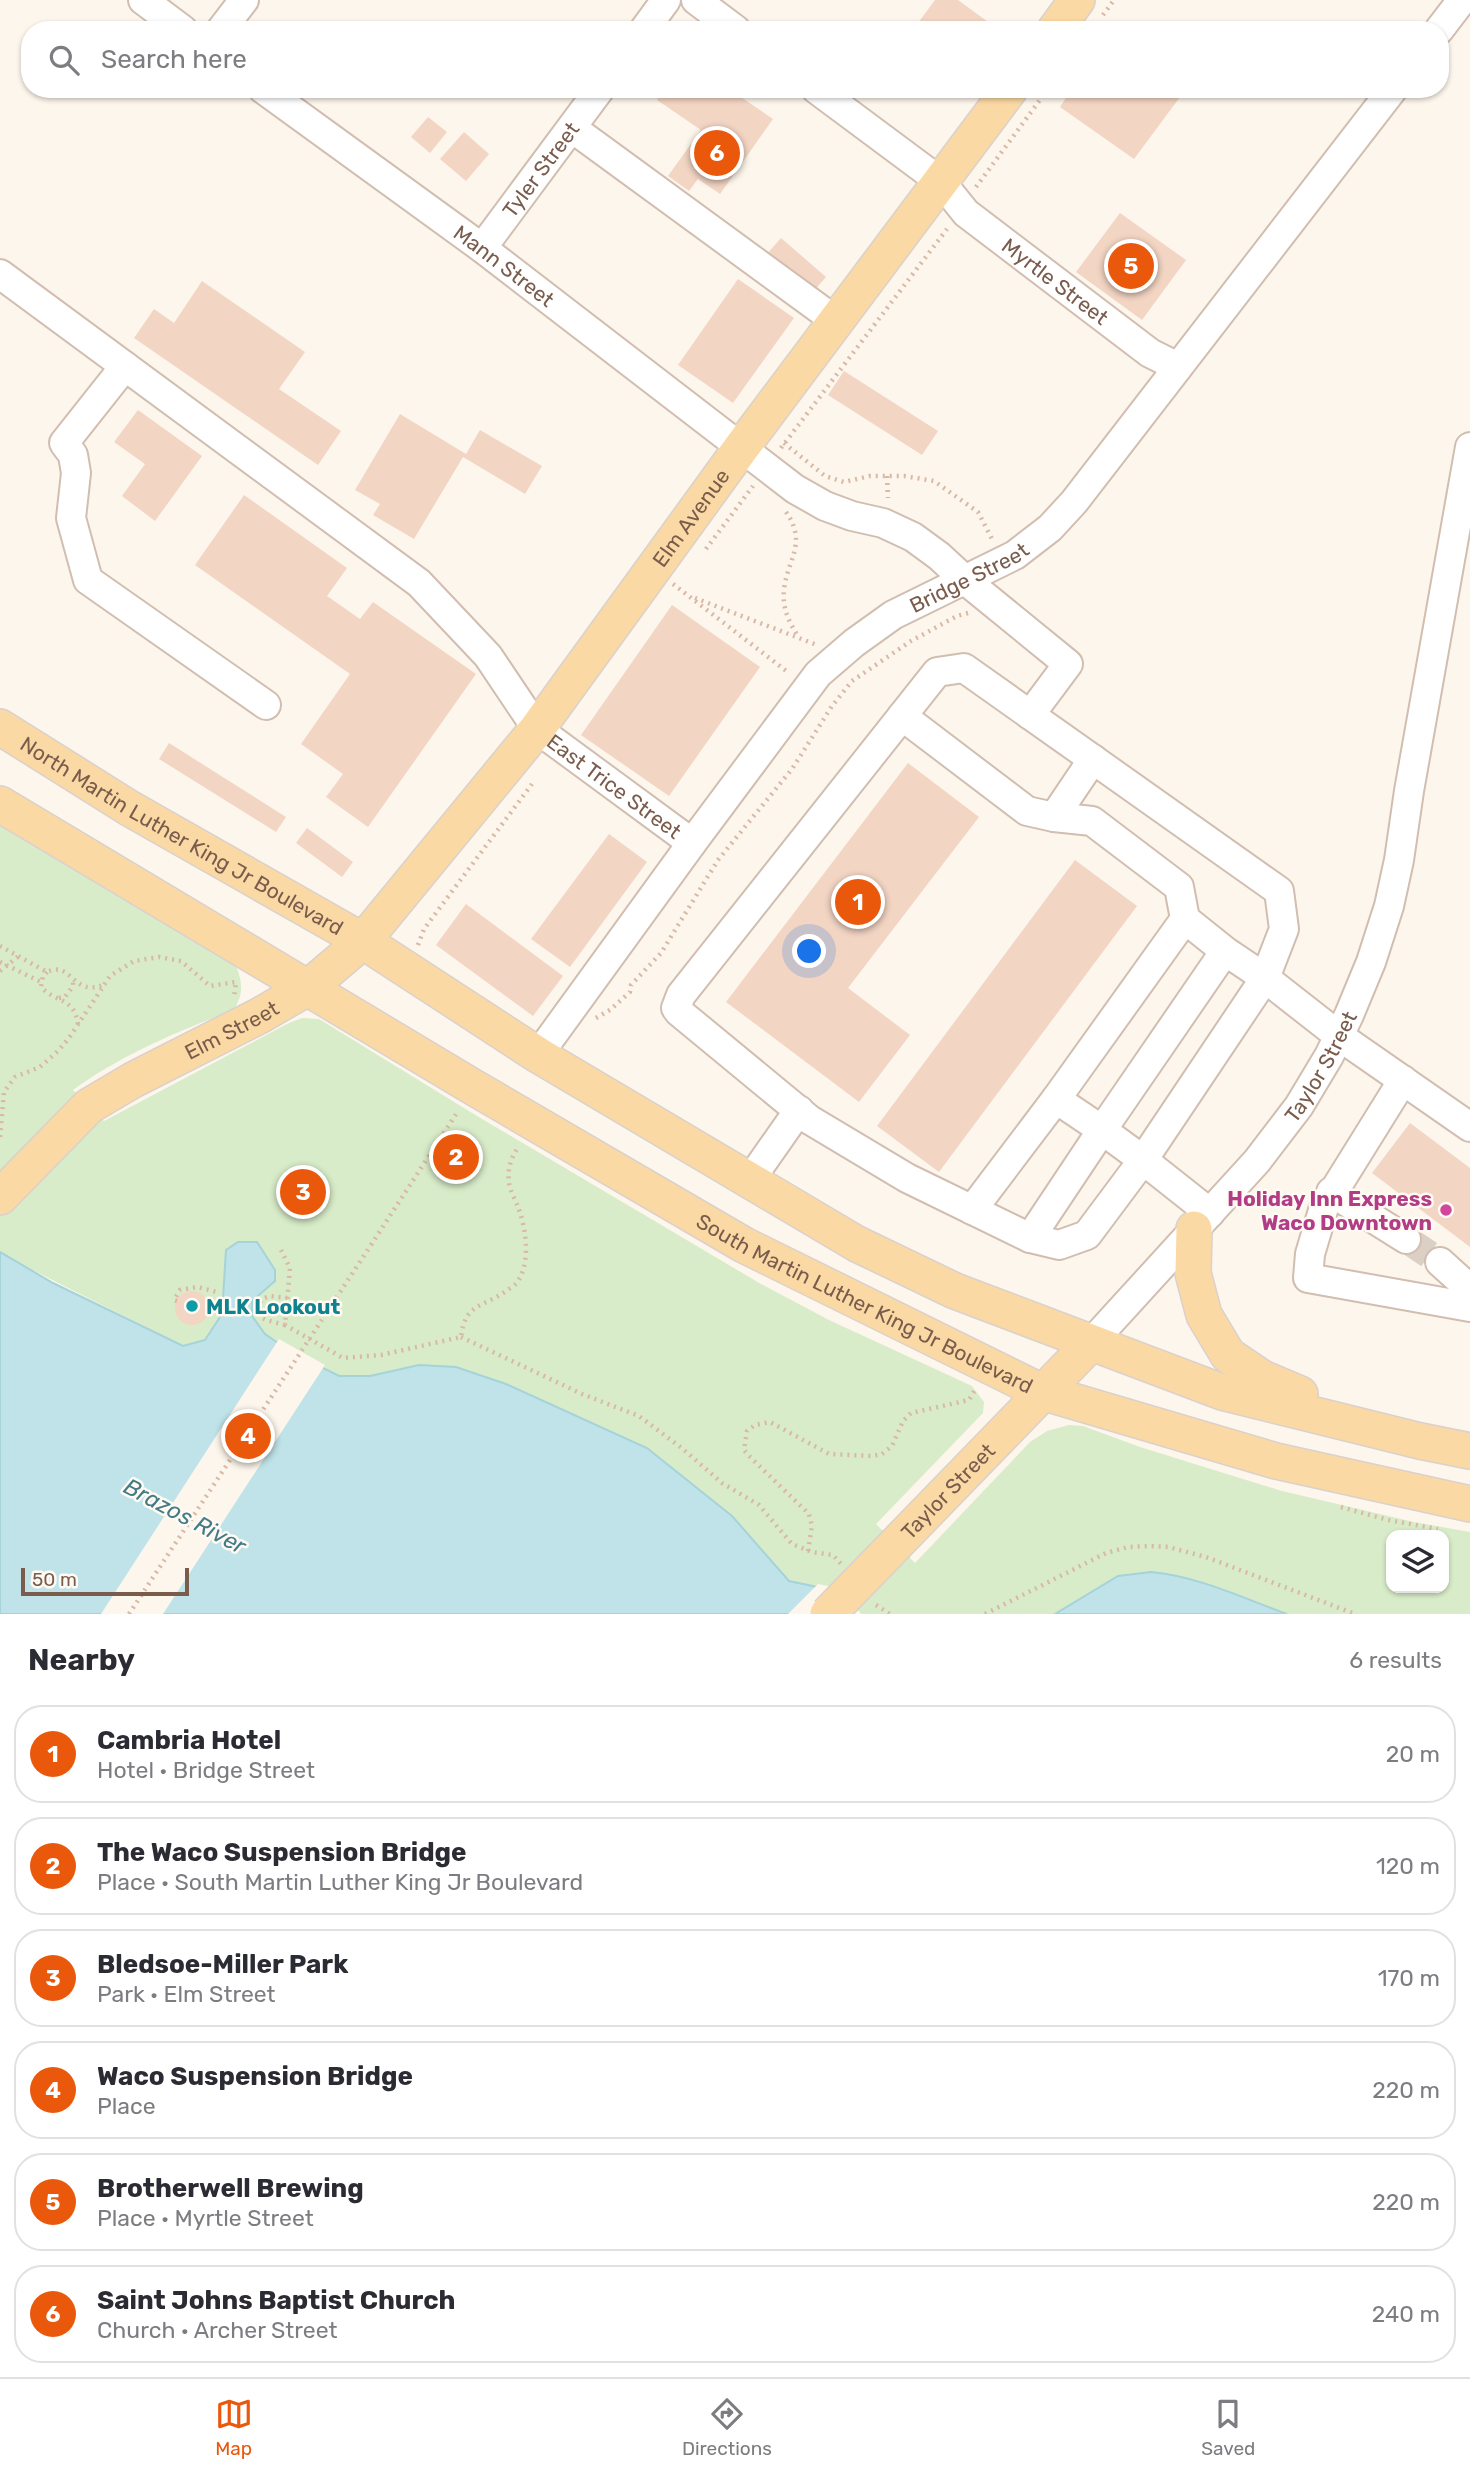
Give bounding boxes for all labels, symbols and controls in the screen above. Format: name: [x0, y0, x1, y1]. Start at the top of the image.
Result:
search box: [21, 21, 1449, 98]
icon: search: [45, 41, 83, 79]
text: Search here: [101, 44, 247, 75]
street label: Tyler Street: [497, 117, 584, 222]
pin: 6: [694, 127, 740, 179]
street label: Mann Street: [449, 219, 560, 312]
street label: Myrtle Street: [997, 233, 1114, 330]
pin: 5: [1108, 240, 1154, 292]
street label: Elm Avenue: [647, 464, 734, 571]
street label: Bridge Street: [905, 537, 1033, 618]
street label: East Trice Street: [542, 728, 686, 844]
street label: North Martin Luther King Jr Boulevard: [16, 731, 348, 940]
pin: 1: [835, 876, 881, 928]
your location: [792, 934, 826, 968]
street label: Elm Street: [180, 995, 283, 1064]
street label: Taylor Street: [1279, 1007, 1362, 1127]
pin: 2: [433, 1131, 479, 1183]
pin: 3: [280, 1166, 326, 1218]
place label: Holiday Inn Express Waco Downtown: [1227, 1186, 1432, 1235]
marker: Holiday Inn Express Waco Downtown: [1438, 1202, 1454, 1218]
street label: South Martin Luther King Jr Boulevard: [692, 1208, 1037, 1398]
place label: MLK Lookout: [206, 1294, 340, 1319]
marker: MLK Lookout: [184, 1298, 200, 1314]
pin: 4: [225, 1410, 271, 1462]
street label: Taylor Street: [895, 1438, 1000, 1544]
water label: Brazos River: [119, 1472, 252, 1560]
map controls: [1386, 1530, 1449, 1593]
button: layers: [1386, 1530, 1449, 1593]
scale bar: [21, 1565, 189, 1597]
text: 50 m: [32, 1568, 77, 1591]
text: Nearby: [28, 1642, 135, 1678]
text: 6 results: [1349, 1646, 1442, 1674]
text: Cambria Hotel: [97, 1725, 281, 1756]
text: 1: [47, 1740, 59, 1768]
text: 20 m: [1386, 1740, 1440, 1768]
text: Hotel · Bridge Street: [97, 1756, 315, 1784]
text: The Waco Suspension Bridge: [97, 1837, 467, 1868]
text: 2: [46, 1852, 60, 1880]
text: 120 m: [1376, 1852, 1440, 1880]
text: Place · South Martin Luther King Jr Boulevard: [97, 1868, 583, 1896]
text: Bledsoe-Miller Park: [97, 1949, 348, 1980]
text: 3: [45, 1964, 61, 1992]
text: 170 m: [1378, 1964, 1440, 1992]
text: Park · Elm Street: [97, 1980, 276, 2008]
text: Waco Suspension Bridge: [97, 2061, 413, 2092]
text: 4: [45, 2076, 61, 2104]
text: 220 m: [1372, 2076, 1440, 2104]
text: Place: [97, 2092, 156, 2120]
text: Brotherwell Brewing: [97, 2173, 364, 2204]
text: 5: [46, 2188, 60, 2216]
text: 220 m: [1372, 2188, 1440, 2216]
text: Place · Myrtle Street: [97, 2204, 314, 2232]
text: Saint Johns Baptist Church: [97, 2285, 455, 2316]
text: 6: [46, 2300, 60, 2328]
text: 240 m: [1372, 2300, 1440, 2328]
text: Church · Archer Street: [97, 2316, 338, 2344]
tab: Map: [215, 2395, 253, 2460]
tab: Directions: [682, 2395, 772, 2460]
tab: Saved: [1201, 2395, 1255, 2460]

